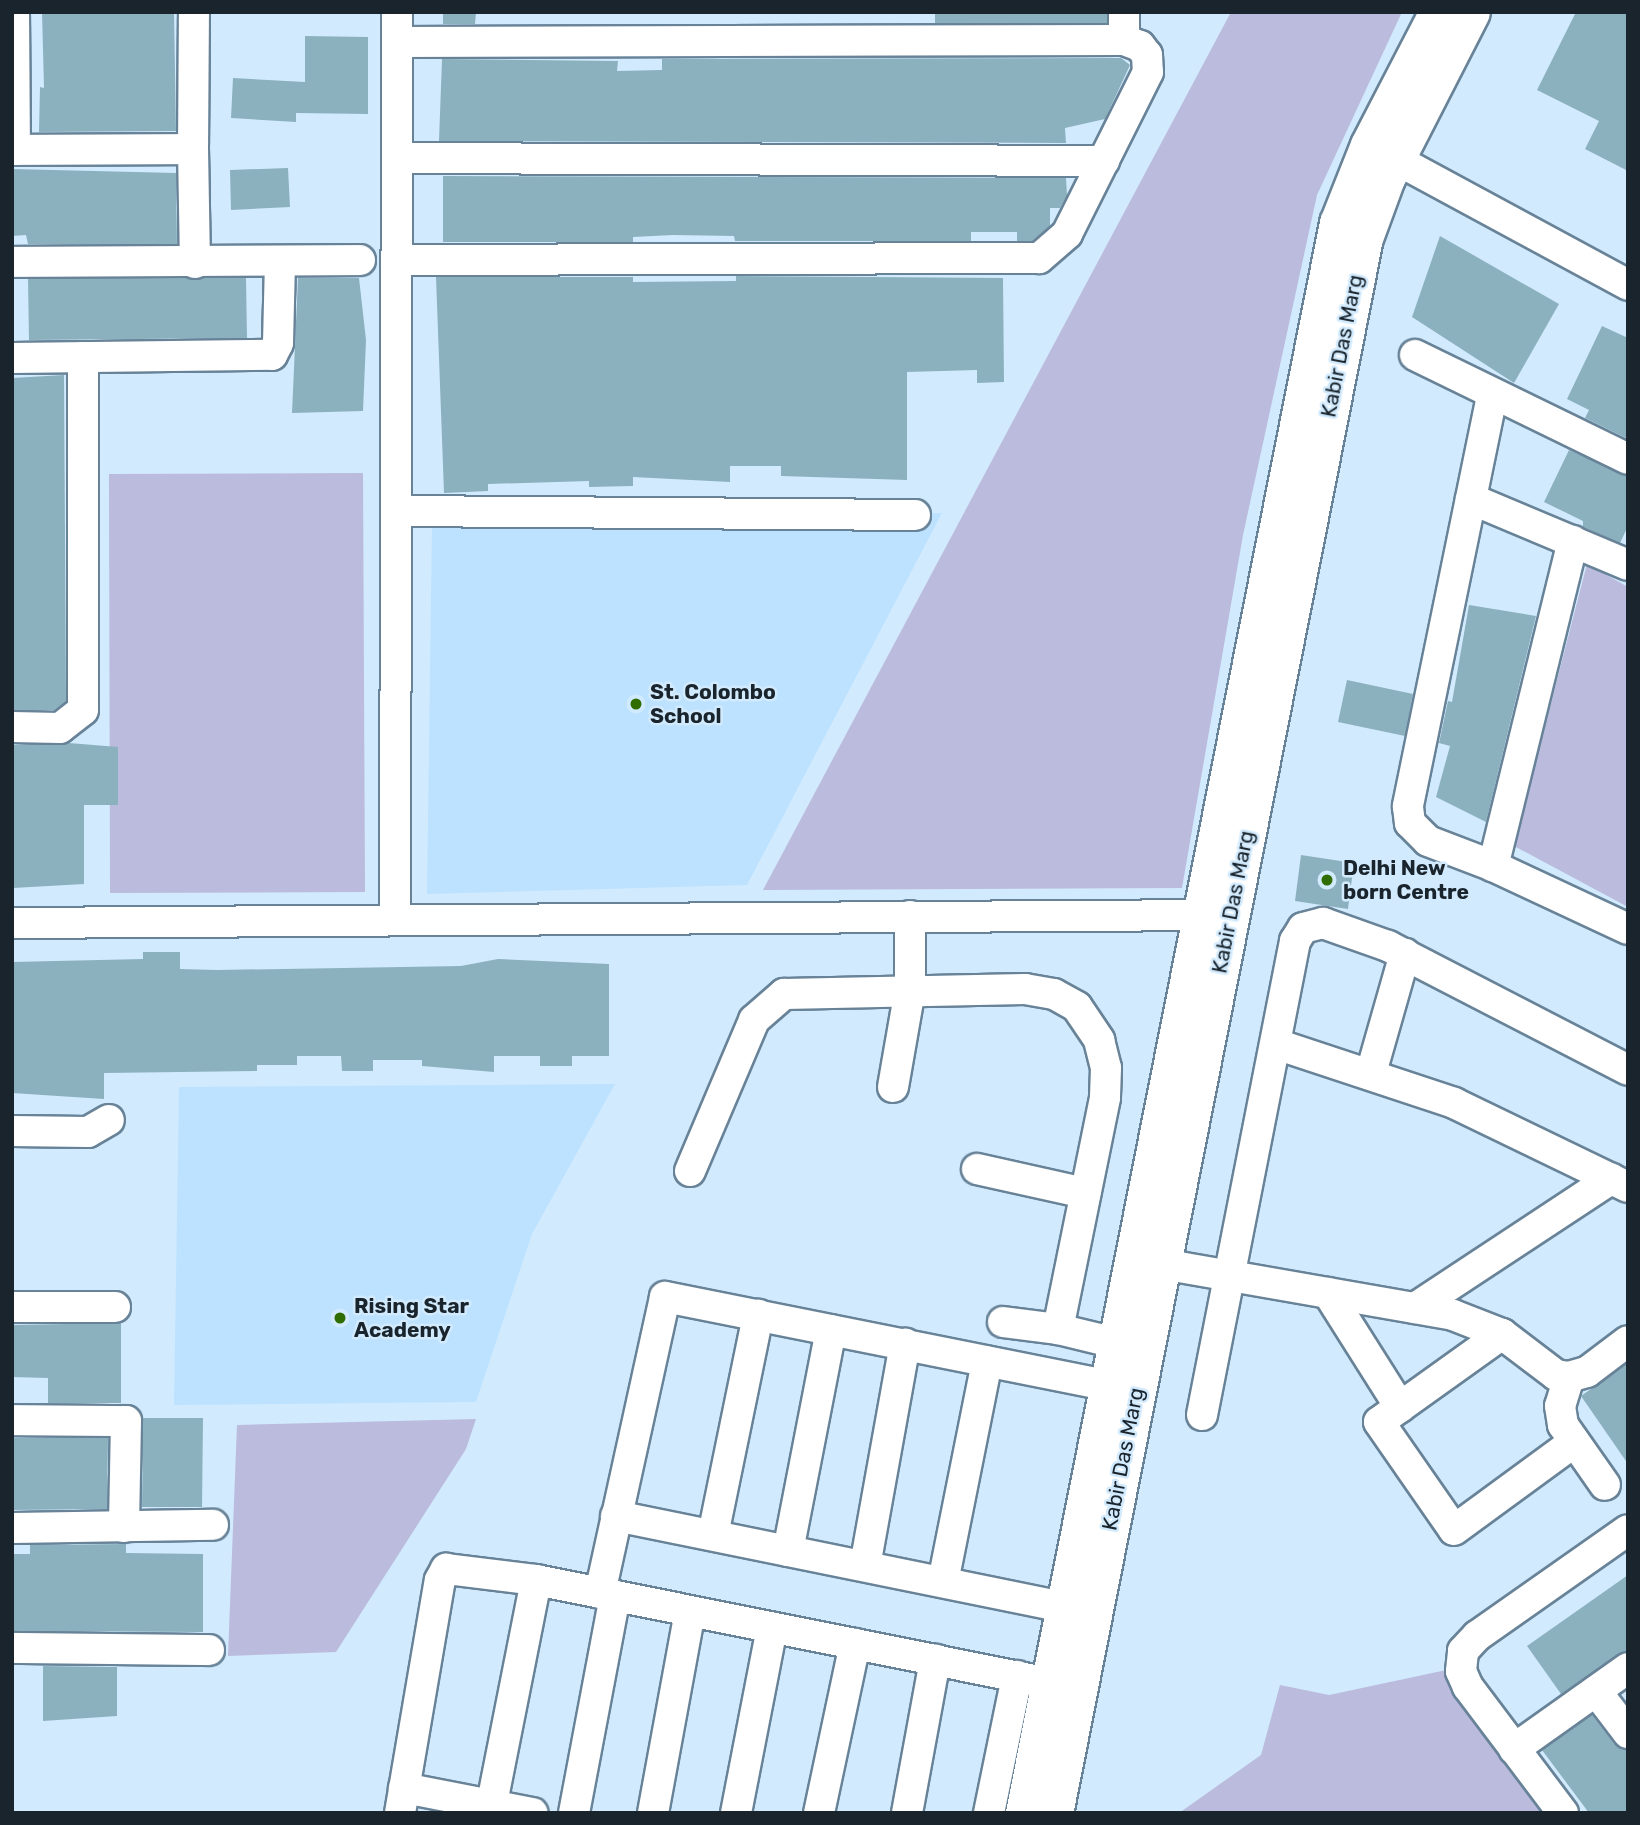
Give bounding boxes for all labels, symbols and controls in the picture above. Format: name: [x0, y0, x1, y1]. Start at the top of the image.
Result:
street label: Kabir Das Marg: [1316, 272, 1368, 420]
place label: St. Colombo School: [650, 679, 776, 729]
marker: St. Colombo School: [628, 696, 644, 712]
street label: Kabir Das Marg: [1207, 828, 1259, 976]
place label: Delhi New born Centre: [1343, 855, 1469, 905]
marker: Delhi New born Centre: [1317, 870, 1337, 890]
place label: Rising Star Academy: [354, 1293, 469, 1343]
marker: Rising Star Academy: [332, 1310, 348, 1326]
street label: Kabir Das Marg: [1097, 1385, 1149, 1533]

